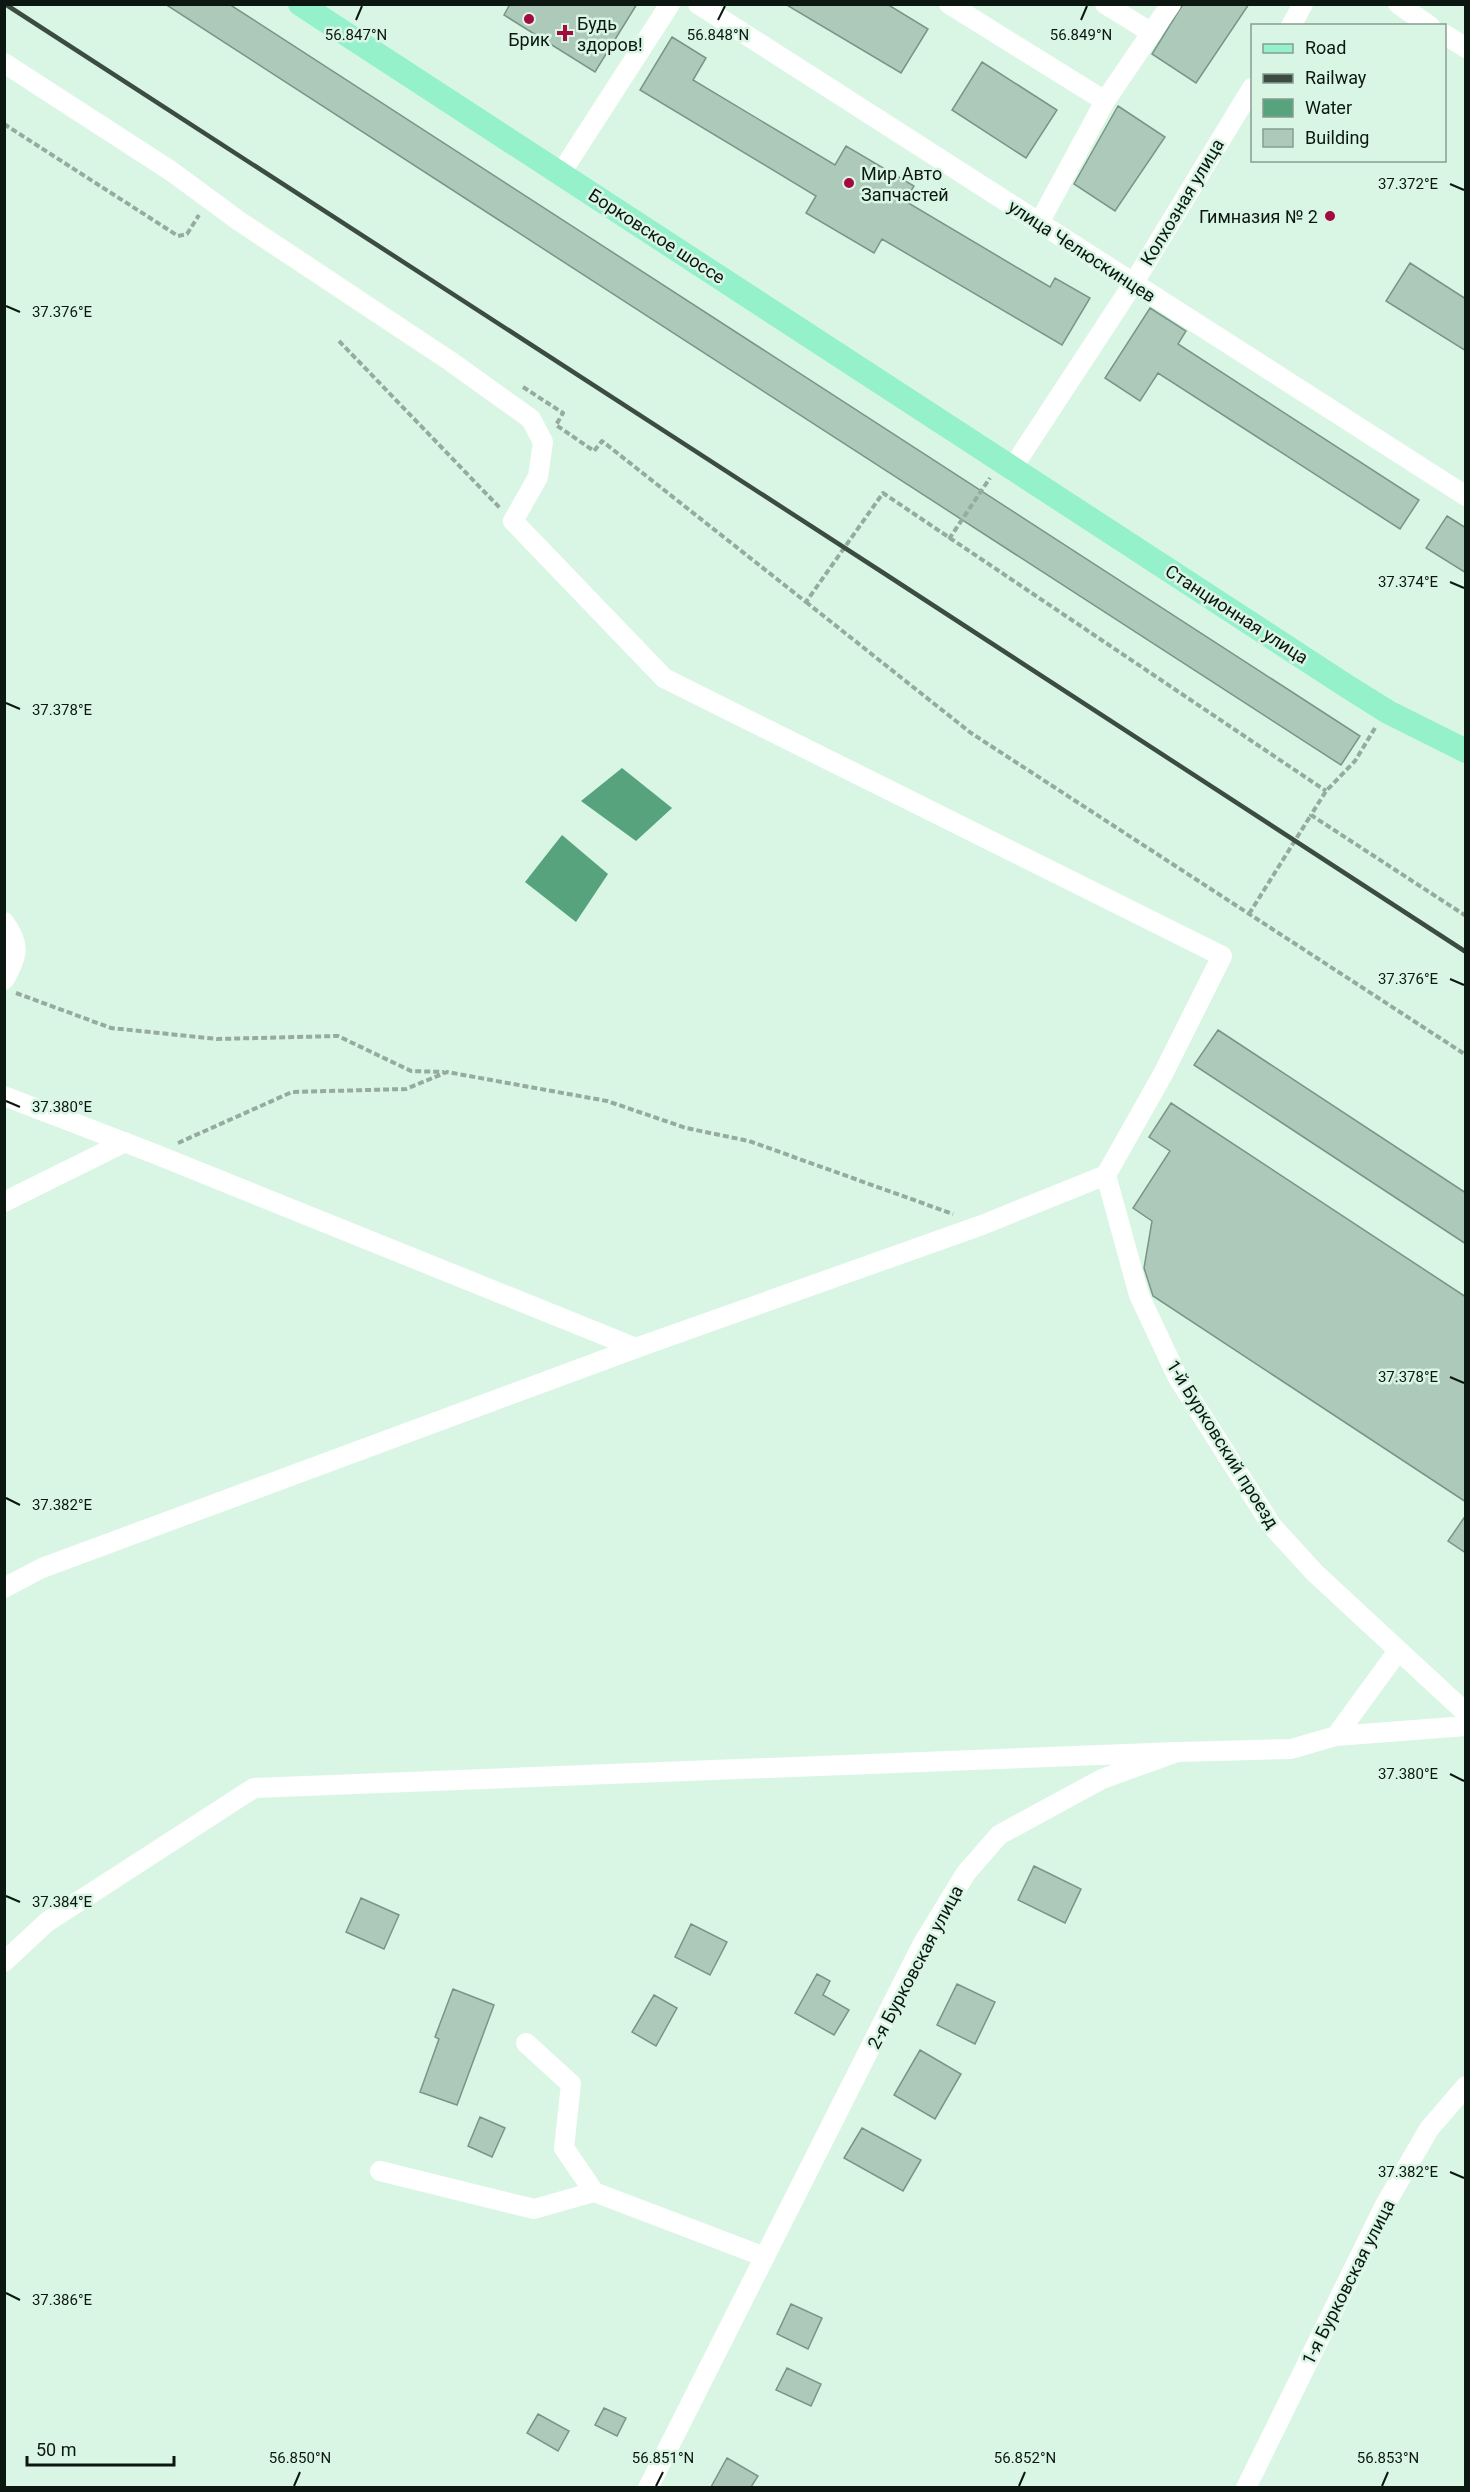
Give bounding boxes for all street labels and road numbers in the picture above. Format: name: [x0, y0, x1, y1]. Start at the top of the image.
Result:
street label: Колхозная улица: [1136, 135, 1228, 269]
street label: Борковское шоссе: [585, 184, 729, 288]
street label: улица Челюскинцев: [1004, 196, 1160, 306]
street label: Станционная улица: [1162, 560, 1312, 668]
street label: 1-й Бурковский проезд: [1162, 1356, 1284, 1532]
street label: 2-я Бурковская улица: [863, 1882, 967, 2052]
street label: 1-я Бурковская улица: [1297, 2196, 1399, 2368]

